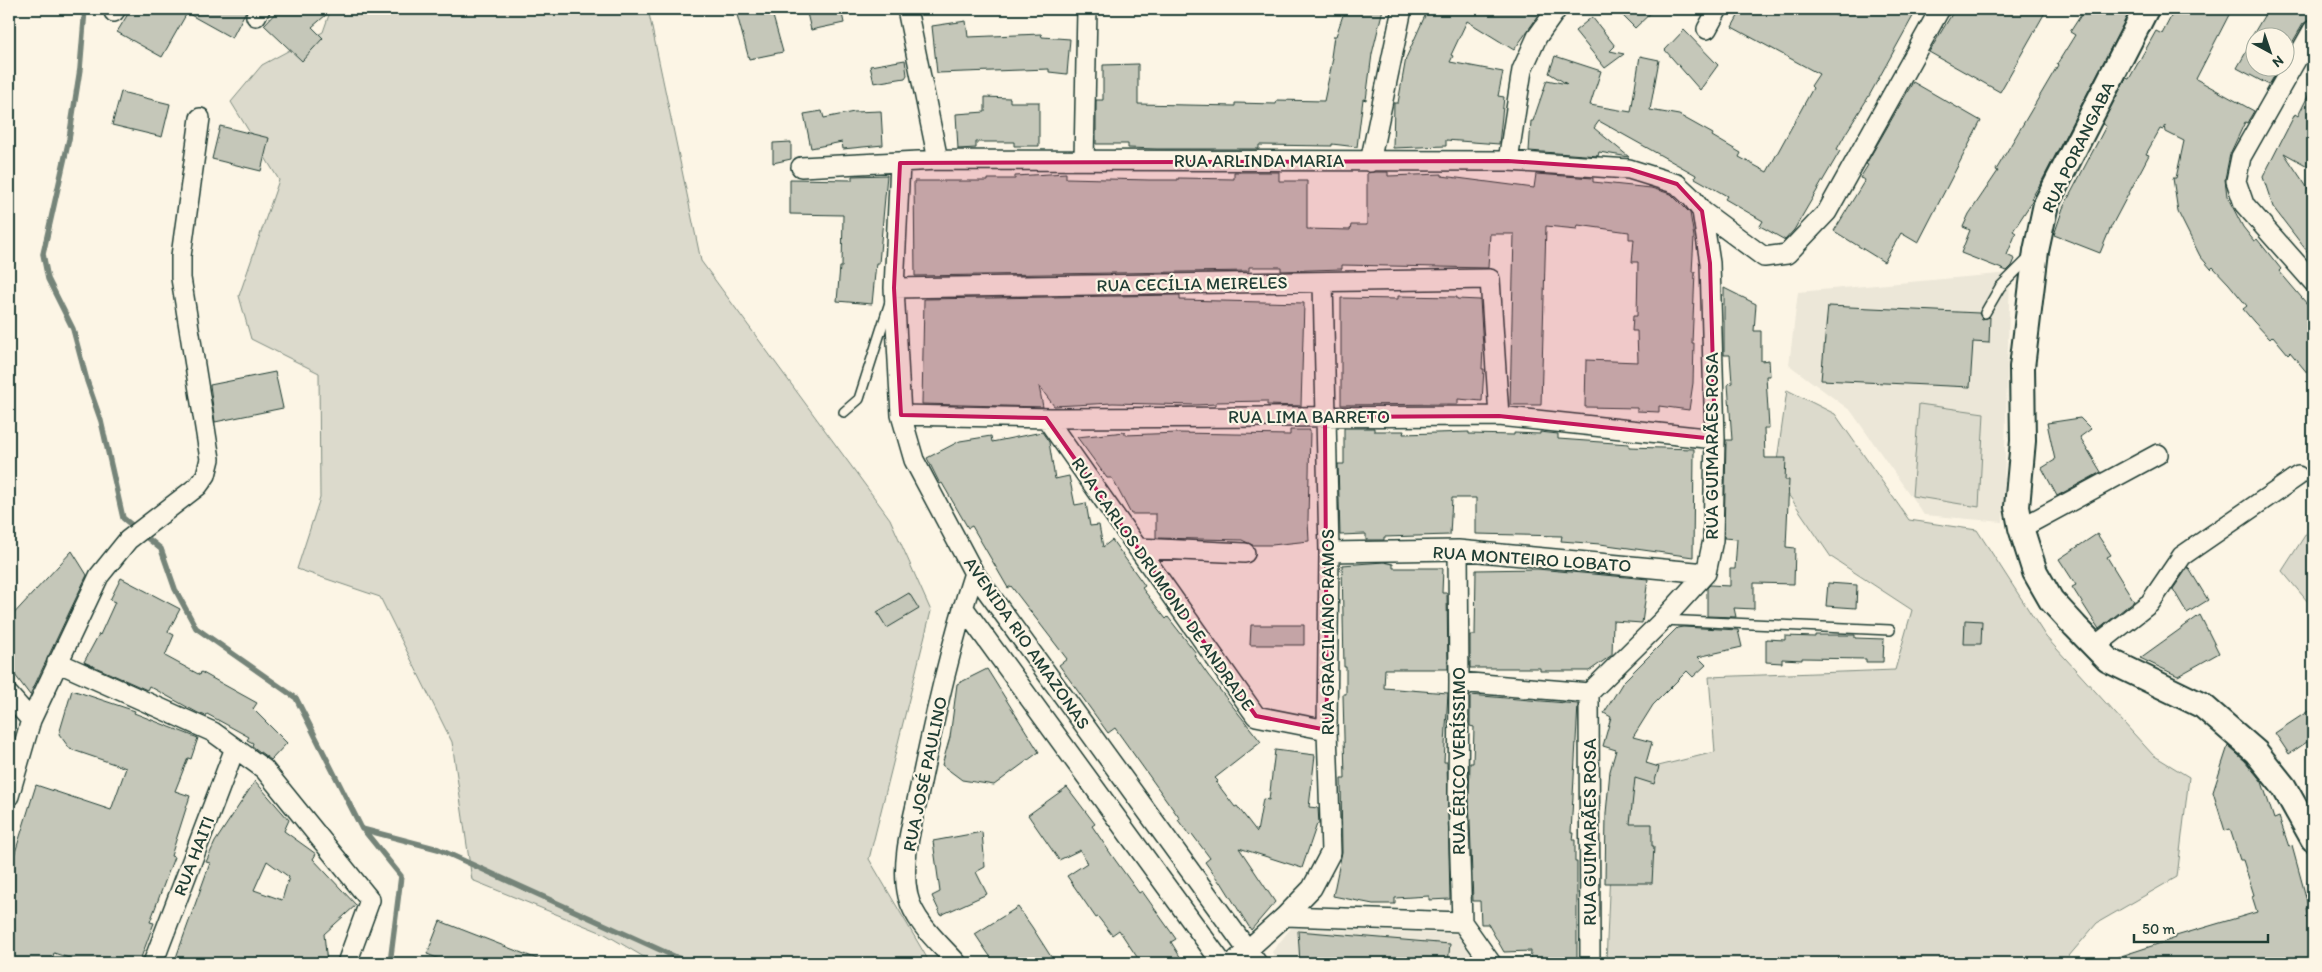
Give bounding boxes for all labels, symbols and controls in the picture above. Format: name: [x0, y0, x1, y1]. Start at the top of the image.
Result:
north arrow: [2244, 28, 2294, 78]
text: N: [2269, 52, 2287, 71]
street label: RUA PORANGABA: [2037, 77, 2120, 216]
street label: RUA ARLINDA MARIA: [1174, 150, 1345, 172]
street label: RUA CECÍLIA MEIRELES: [1096, 271, 1288, 297]
street label: RUA GUIMARÃES ROSA: [1701, 352, 1723, 540]
street label: RUA LIMA BARRETO: [1228, 406, 1390, 428]
street label: RUA CARLOS DRUMOND DE ANDRADE: [1067, 453, 1259, 715]
street label: RUA GRACILIANO RAMOS: [1317, 529, 1339, 735]
street label: RUA MONTEIRO LOBATO: [1432, 541, 1632, 577]
street label: AVENIDA RIO AMAZONAS: [959, 553, 1095, 733]
street label: RUA ÉRICO VERÍSSIMO: [1448, 667, 1470, 855]
street label: RUA JOSÉ PAULINO: [898, 694, 952, 854]
street label: RUA GUIMARÃES ROSA: [1579, 738, 1601, 926]
street label: RUA HAITI: [169, 813, 219, 899]
scale bar: [2134, 912, 2268, 944]
text: 50 m: [2142, 920, 2175, 938]

